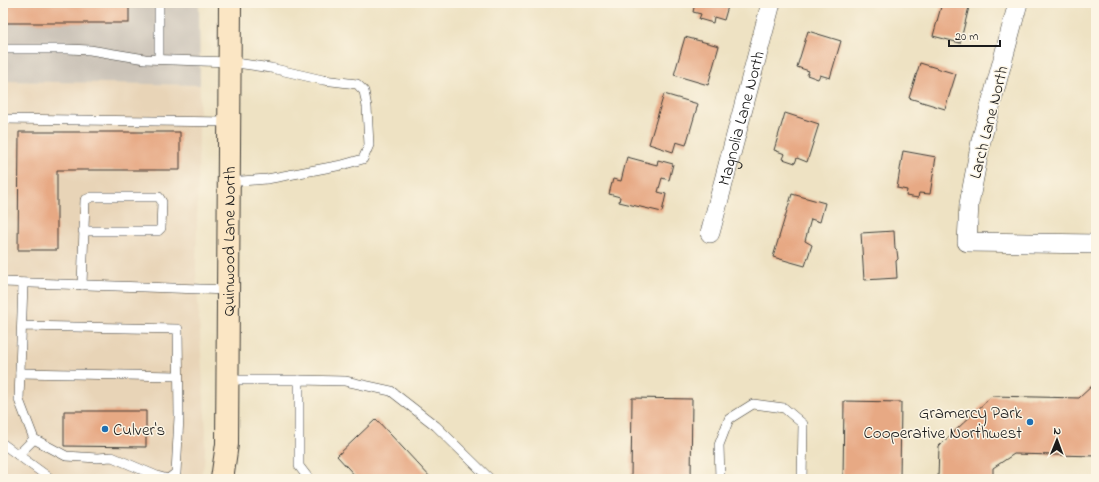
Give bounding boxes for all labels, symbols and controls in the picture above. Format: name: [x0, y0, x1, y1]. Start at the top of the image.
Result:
scale bar: [949, 22, 1000, 48]
text: 20 m: [955, 28, 978, 46]
street label: Magnolia Lane North: [712, 48, 772, 188]
street label: Larch Lane North: [963, 63, 1016, 182]
street label: Quinwood Lane North: [217, 166, 243, 316]
place label: Gramercy Park Cooperative Northwest: [863, 401, 1023, 446]
marker: Gramercy Park Cooperative Northwest: [1025, 417, 1035, 427]
place label: Culver's: [113, 418, 165, 443]
north arrow: [1037, 420, 1077, 460]
text: N: [1053, 423, 1061, 439]
marker: Culver's: [100, 424, 110, 434]

